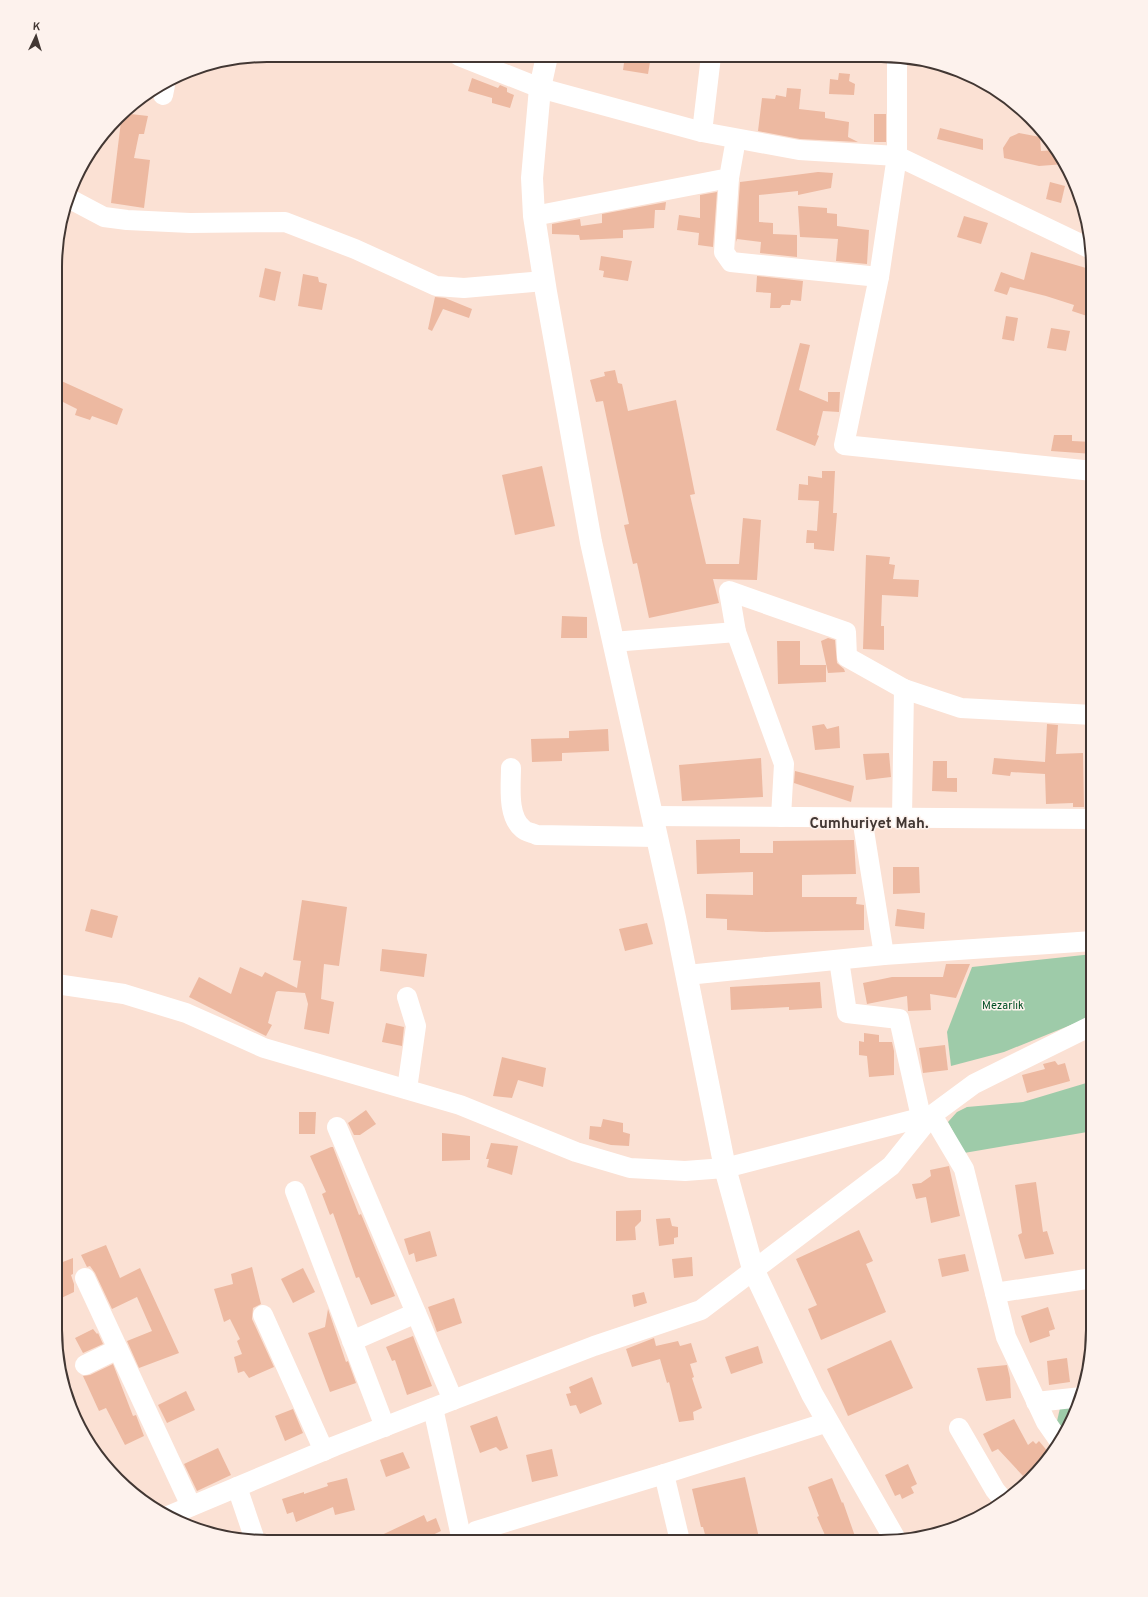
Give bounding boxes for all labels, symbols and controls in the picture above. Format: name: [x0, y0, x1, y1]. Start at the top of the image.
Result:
north arrow: [16, 16, 56, 56]
text: K: [32, 20, 41, 34]
district label: Cumhuriyet Mah.: [809, 815, 929, 834]
park label: Mezarlık: [982, 999, 1024, 1013]

